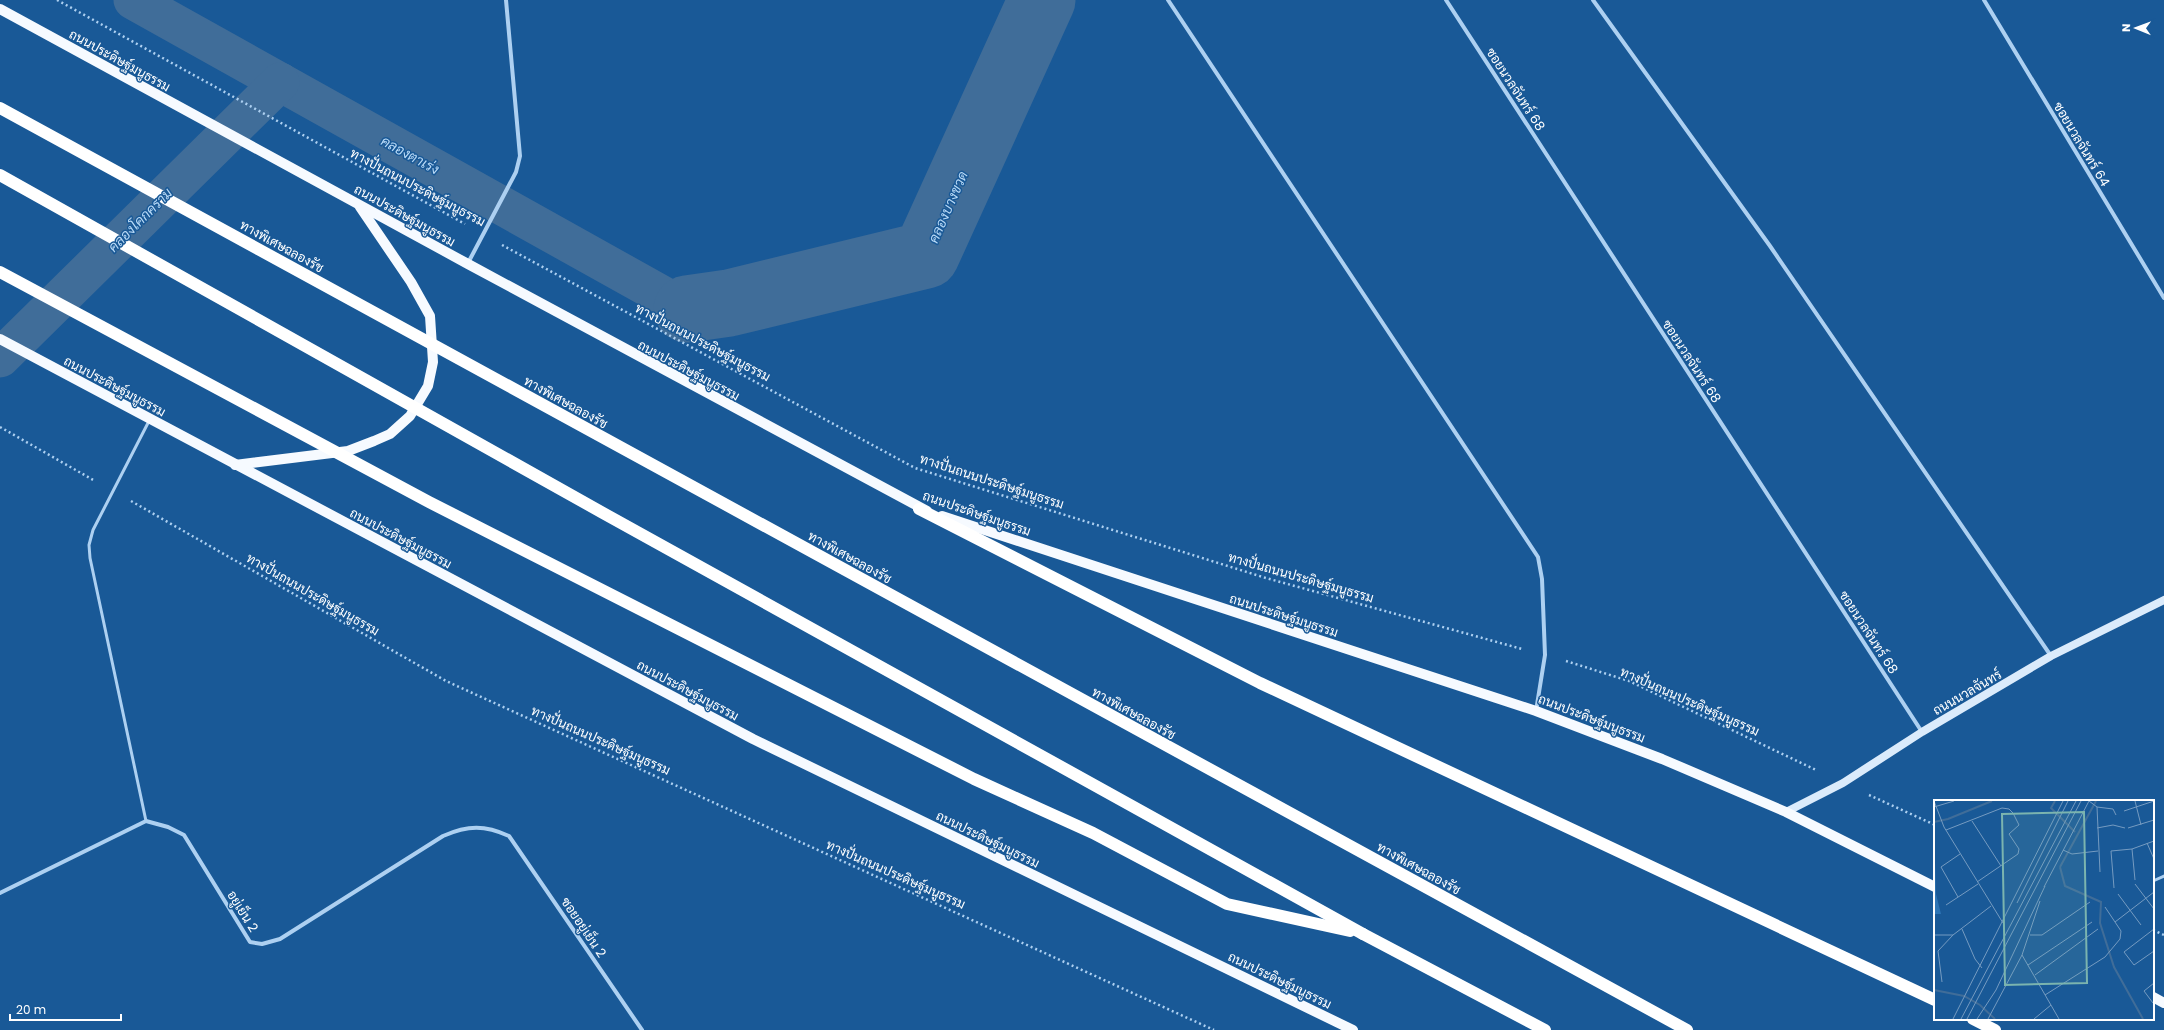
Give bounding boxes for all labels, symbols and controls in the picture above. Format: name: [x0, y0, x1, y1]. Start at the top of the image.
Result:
north arrow: [2116, 8, 2156, 48]
text: N: [2118, 24, 2134, 32]
street label: ถนนประดิษฐ์มนูธรรม: [66, 25, 174, 96]
street label: ซอยนวลจันทร์ 68: [1482, 44, 1550, 135]
street label: ซอยนวลจันทร์ 64: [2049, 98, 2114, 190]
water label: คลองตาเร่ง: [377, 131, 443, 179]
street label: ทางปั่นถนนประดิษฐ์มนูธรรม: [348, 145, 488, 229]
water label: คลองบางขวด: [923, 168, 973, 246]
street label: ถนนประดิษฐ์มนูธรรม: [352, 181, 458, 249]
water label: คลองโคกคราม: [103, 183, 177, 257]
street label: ทางพิเศษฉลองรัช: [236, 215, 327, 277]
street label: ทางปั่นถนนประดิษฐ์มนูธรรม: [633, 300, 773, 384]
street label: ซอยนวลจันทร์ 68: [1658, 316, 1726, 407]
street label: ถนนประดิษฐ์มนูธรรม: [635, 337, 743, 403]
street label: ถนนประดิษฐ์มนูธรรม: [60, 351, 169, 421]
street label: ทางพิเศษฉลองรัช: [520, 371, 611, 433]
street label: ทางปั่นถนนประดิษฐ์มนูธรรม: [918, 450, 1066, 512]
street label: ถนนประดิษฐ์มนูธรรม: [921, 487, 1033, 539]
street label: ถนนประดิษฐ์มนูธรรม: [346, 503, 455, 573]
street label: ทางพิเศษฉลองรัช: [804, 526, 895, 588]
street label: ทางปั่นถนนประดิษฐ์มนูธรรม: [1226, 545, 1377, 607]
street label: ทางปั่นถนนประดิษฐ์มนูธรรม: [243, 546, 384, 640]
street label: ซอยนวลจันทร์ 68: [1835, 587, 1903, 678]
street label: ถนนประดิษฐ์มนูธรรม: [1227, 589, 1341, 642]
street label: ถนนประดิษฐ์มนูธรรม: [633, 655, 742, 725]
street label: ทางปั่นถนนประดิษฐ์มนูธรรม: [1617, 660, 1764, 741]
street label: ถนนนวลจันทร์: [1929, 665, 2005, 720]
street label: ทางพิเศษฉลองรัช: [1088, 682, 1179, 744]
street label: ถนนประดิษฐ์มนูธรรม: [1536, 689, 1648, 748]
street label: ทางปั่นถนนประดิษฐ์มนูธรรม: [528, 699, 675, 780]
inset map: [1934, 800, 2154, 1020]
street label: ถนนประดิษฐ์มนูธรรม: [933, 806, 1043, 873]
street label: ทางปั่นถนนประดิษฐ์มนูธรรม: [823, 833, 970, 914]
street label: ทางพิเศษฉลองรัช: [1373, 837, 1464, 899]
street label: อยู่เย็น 2: [222, 887, 263, 936]
street label: ซอยอยู่เย็น 2: [556, 893, 611, 961]
street label: ถนนประดิษฐ์มนูธรรม: [1225, 947, 1335, 1014]
scale bar: [10, 996, 121, 1022]
text: 20 m: [16, 1001, 46, 1018]

